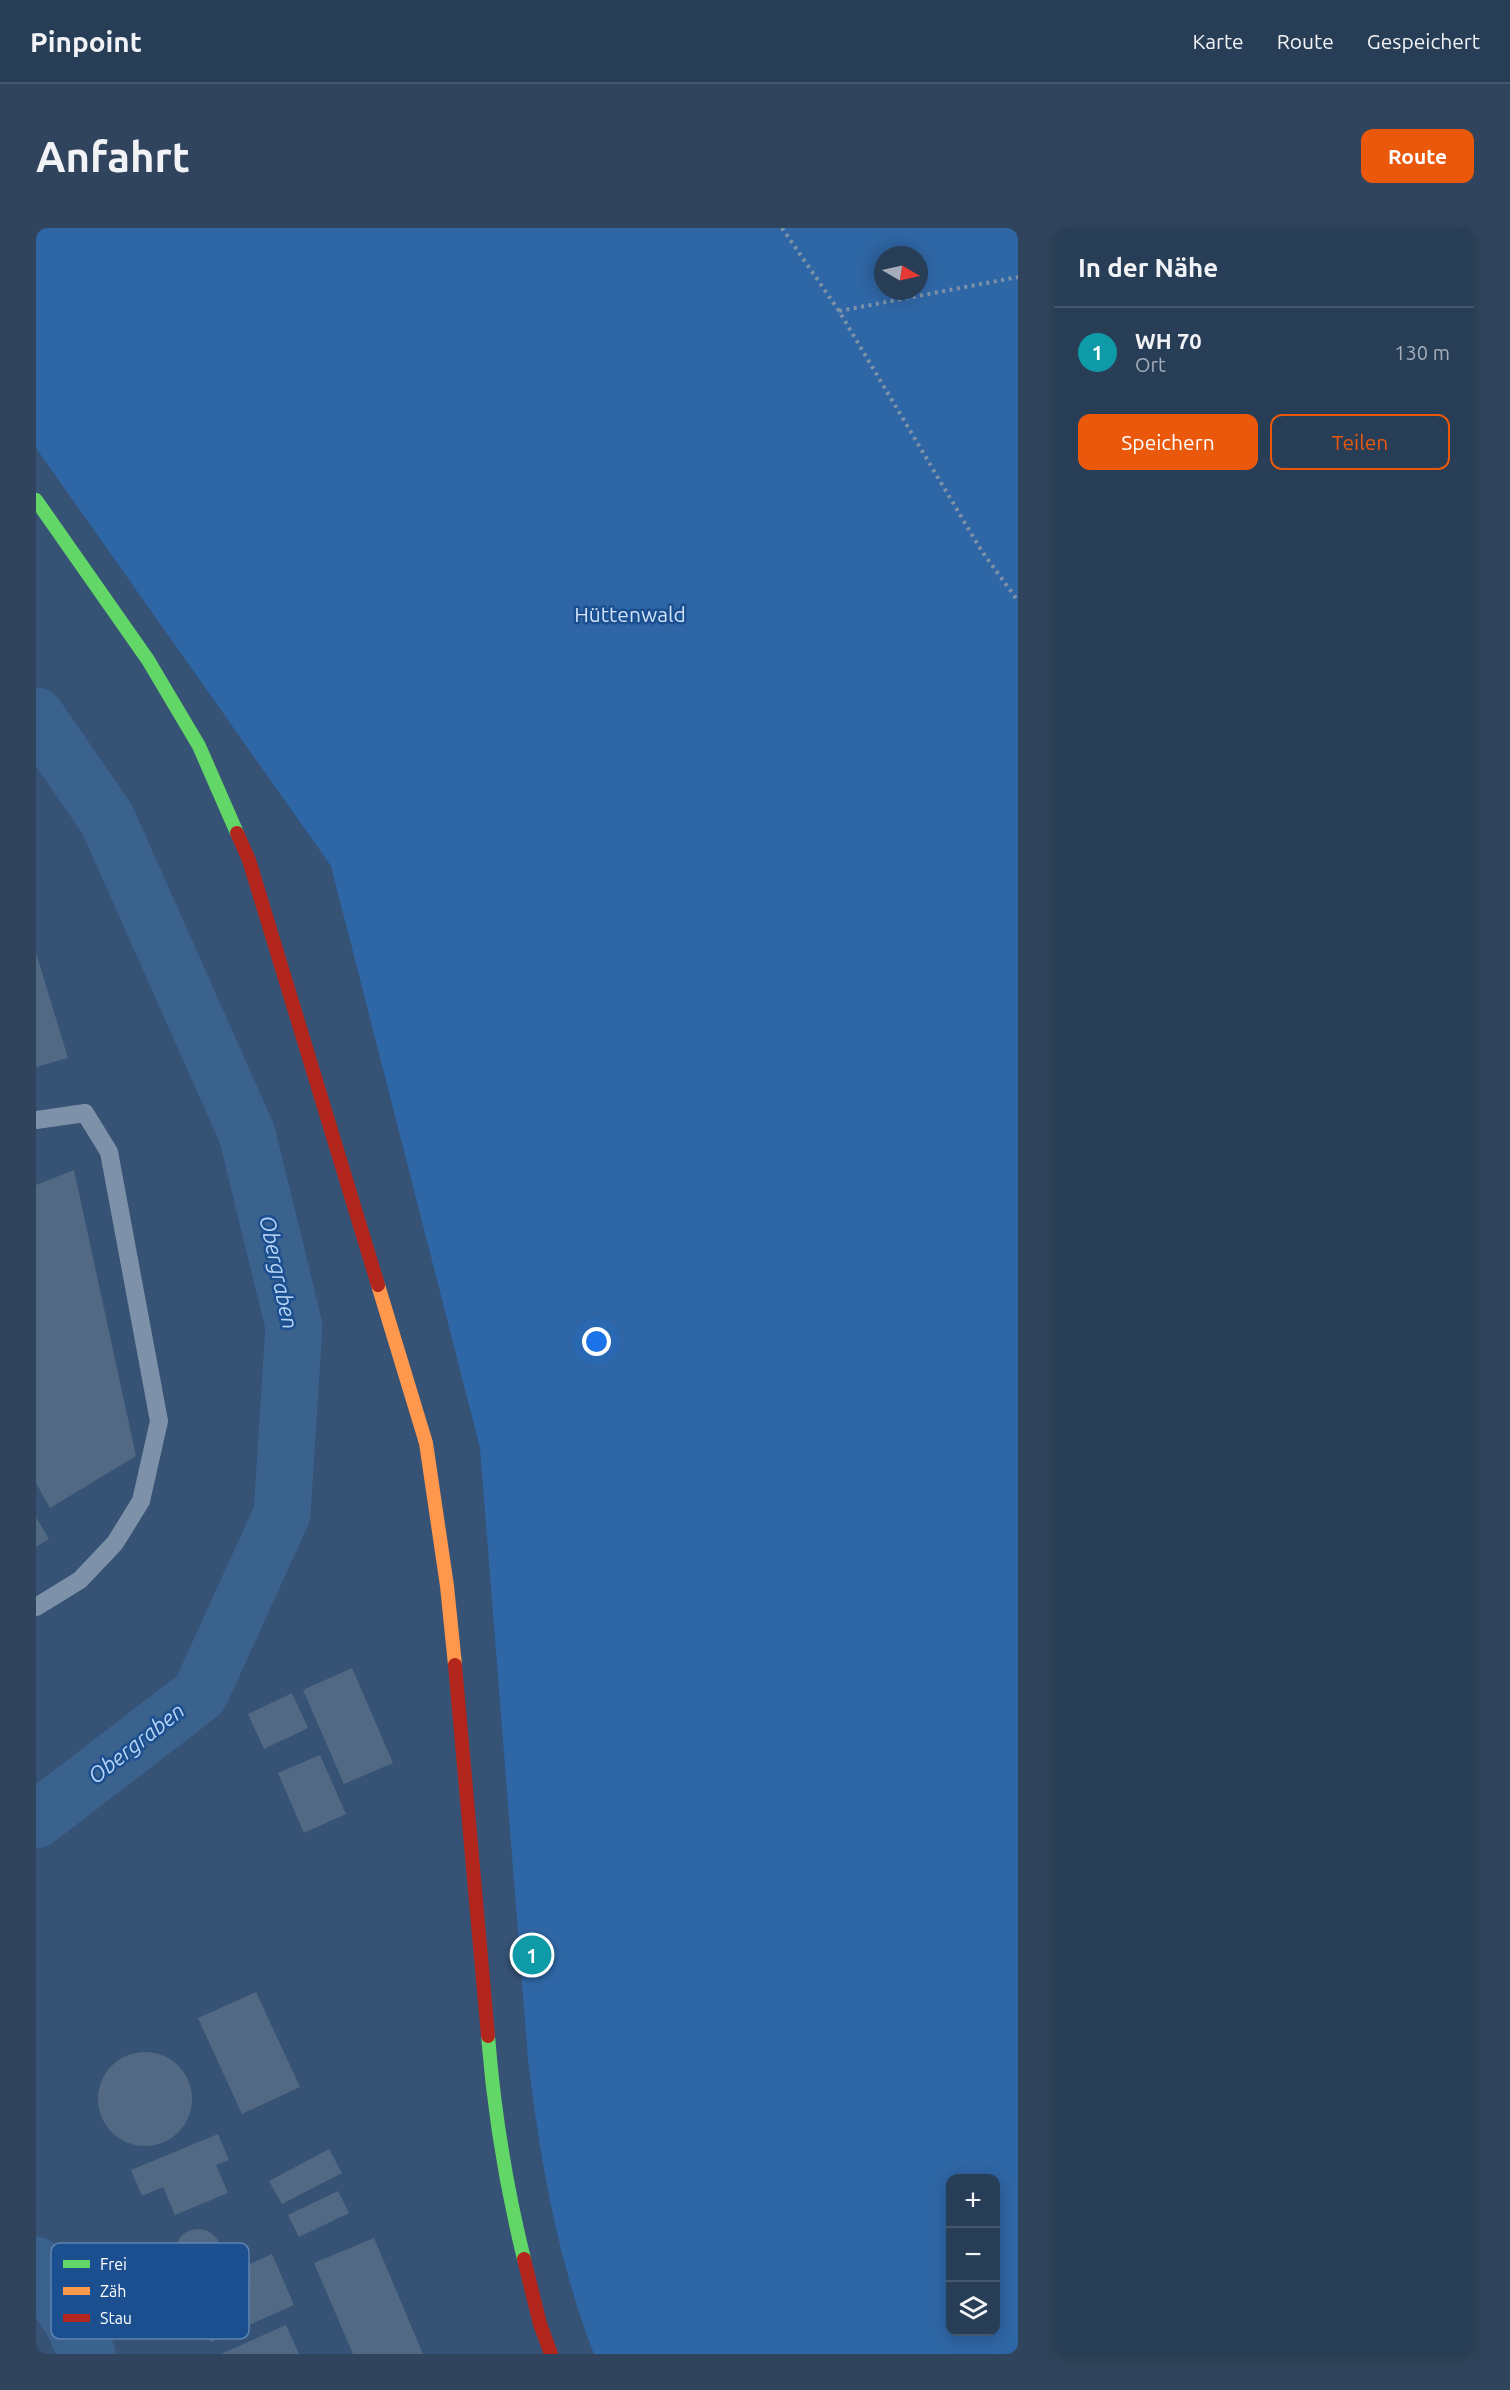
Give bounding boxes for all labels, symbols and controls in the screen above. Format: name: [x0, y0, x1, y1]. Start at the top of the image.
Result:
text: Pinpoint: [30, 26, 142, 57]
text: Karte: [1192, 29, 1244, 53]
text: Route: [1277, 29, 1334, 53]
text: Gespeichert: [1367, 29, 1480, 53]
button: Route: [1361, 129, 1474, 183]
text: Anfahrt: [36, 133, 190, 180]
north arrow: [874, 246, 928, 300]
text: In der Nähe: [1078, 253, 1218, 282]
text: WH 70: [1135, 328, 1202, 353]
text: 1: [1092, 341, 1103, 364]
text: 130 m: [1394, 341, 1450, 364]
text: Ort: [1135, 353, 1166, 376]
button: Speichern: [1078, 414, 1258, 470]
button: Teilen: [1270, 414, 1450, 470]
park label: Hüttenwald: [574, 602, 686, 626]
water label: Obergraben: [255, 1213, 304, 1331]
your location: [582, 1327, 611, 1356]
water label: Obergraben: [82, 1697, 189, 1788]
pin: 1: [512, 1932, 552, 1978]
map controls: [946, 2174, 1000, 2336]
button: +: [946, 2174, 1000, 2228]
button: −: [946, 2228, 1000, 2282]
legend: [51, 2243, 249, 2339]
text: Frei: [100, 2255, 127, 2273]
text: Zäh: [100, 2282, 126, 2300]
button: layers: [946, 2282, 1000, 2336]
text: Stau: [100, 2309, 132, 2327]

